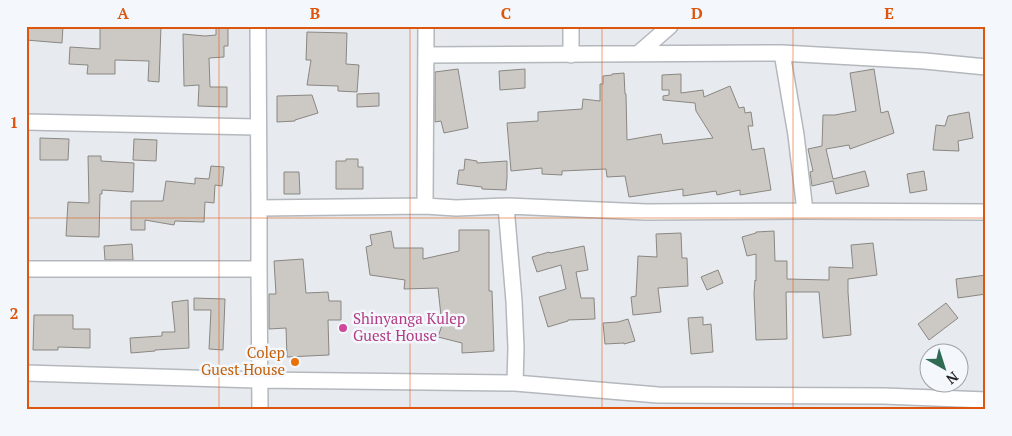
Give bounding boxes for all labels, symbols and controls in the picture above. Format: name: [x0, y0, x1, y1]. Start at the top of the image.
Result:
text: A: [117, 2, 129, 24]
text: B: [310, 2, 320, 24]
text: C: [501, 2, 511, 24]
text: D: [691, 2, 703, 24]
text: E: [884, 2, 894, 24]
text: 1: [9, 111, 19, 133]
text: 2: [9, 302, 19, 324]
place label: Shinyanga Kulep Guest House: [353, 308, 465, 345]
marker: Shinyanga Kulep Guest House: [337, 322, 349, 334]
place label: Colep Guest House: [201, 342, 285, 379]
north arrow: [920, 344, 970, 394]
marker: Colep Guest House: [289, 356, 301, 368]
text: N: [942, 368, 963, 389]

